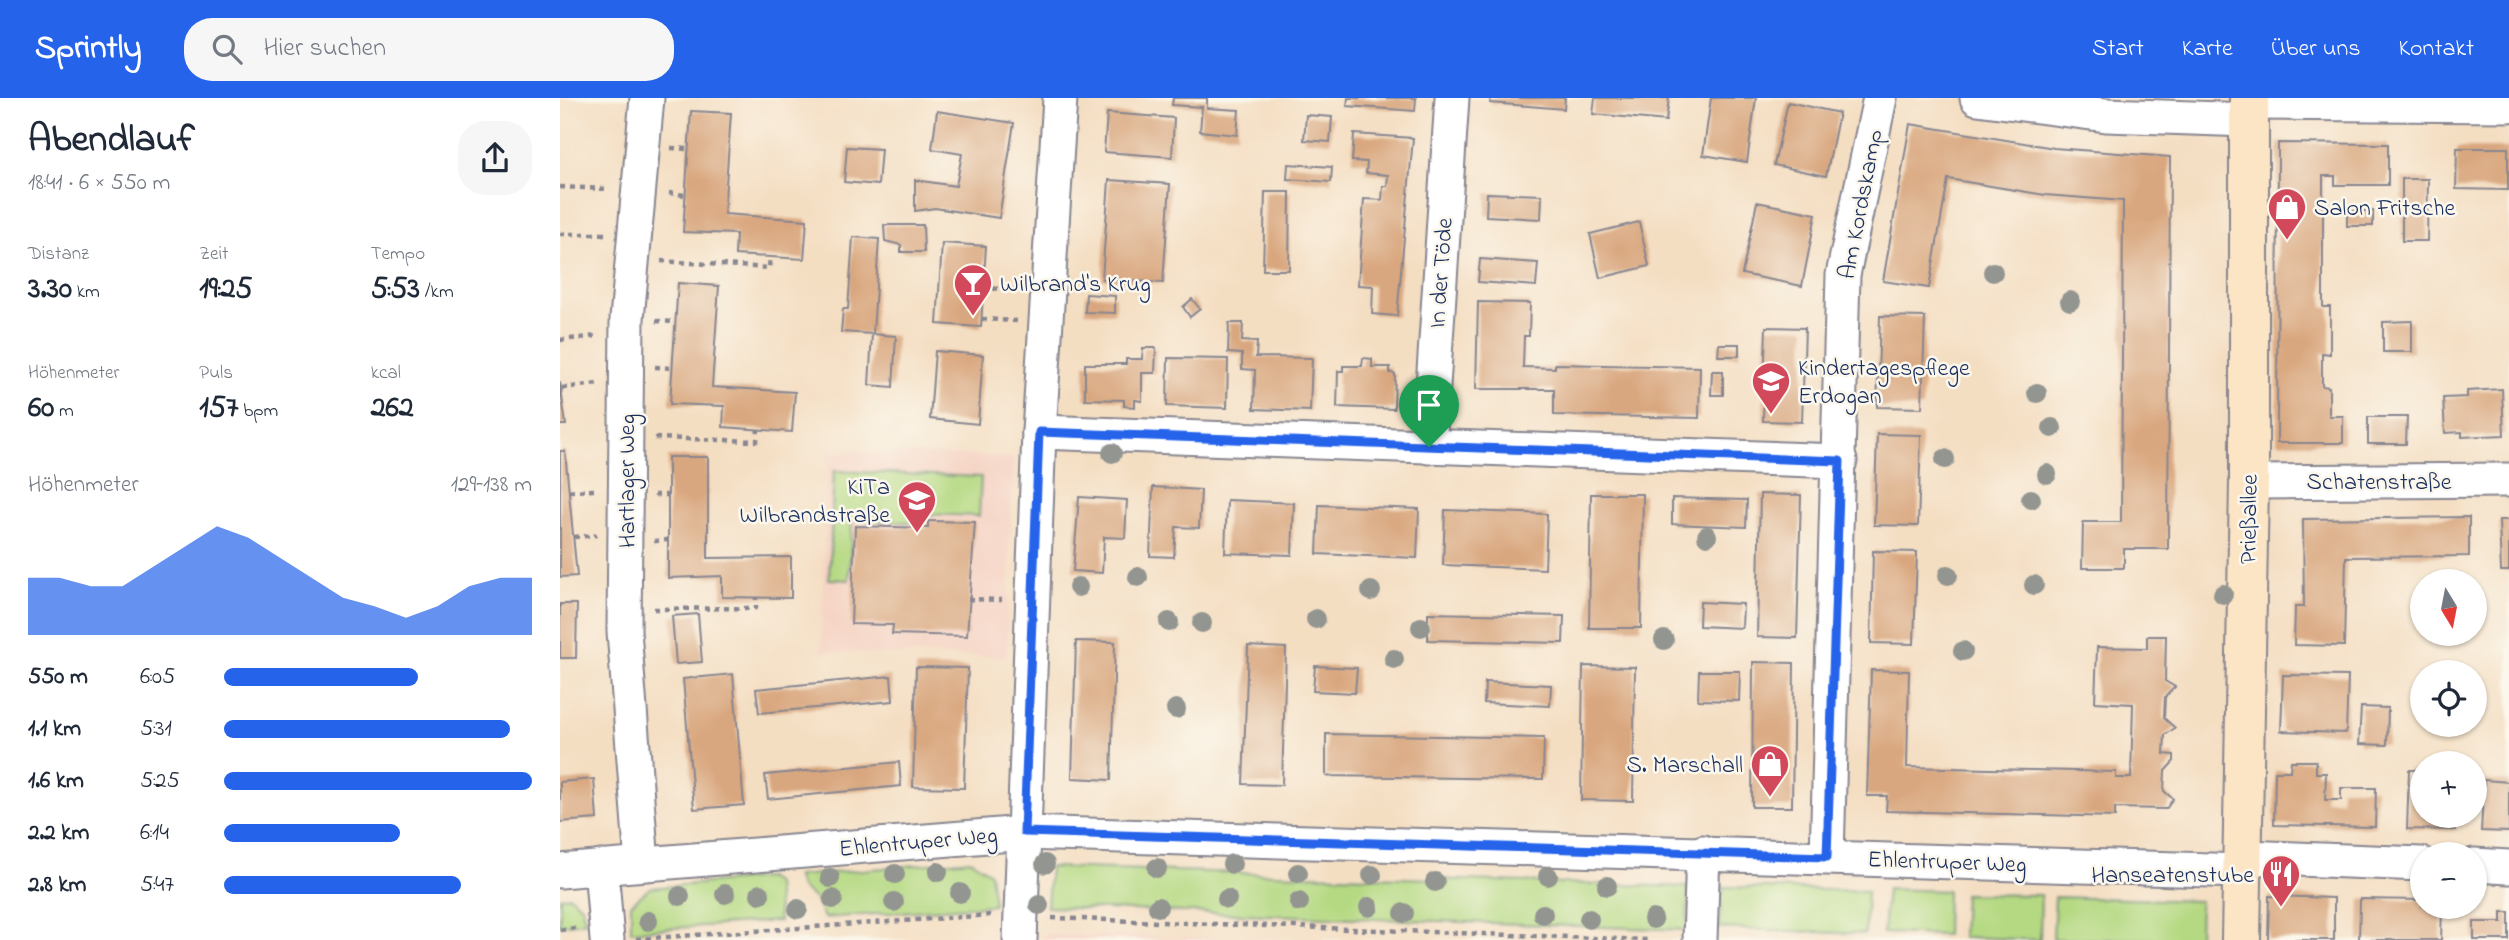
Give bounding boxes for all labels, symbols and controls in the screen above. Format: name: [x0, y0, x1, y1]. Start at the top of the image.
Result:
search box: [184, 18, 674, 81]
text: Sprintly: [35, 25, 142, 73]
icon: search: [208, 30, 246, 68]
text: Hier suchen: [264, 30, 386, 68]
text: Start: [2092, 32, 2144, 67]
text: Karte: [2182, 32, 2233, 67]
text: Über uns: [2271, 32, 2360, 67]
text: Kontakt: [2398, 32, 2474, 67]
text: Abendlauf: [28, 113, 195, 169]
button: share: [458, 121, 532, 195]
street label: Am Kordskamp: [1831, 127, 1894, 282]
text: 18:41 · 6 × 550 m: [28, 167, 170, 200]
shop icon: Salon Fritsche: [2266, 186, 2308, 241]
place label: Salon Fritsche: [2314, 192, 2455, 227]
street label: In der Töde: [1421, 217, 1464, 330]
text: Distanz: [28, 241, 89, 268]
text: Zeit: [199, 241, 228, 268]
text: Tempo: [371, 241, 425, 268]
bar icon: Wilbrand's Krug: [952, 262, 994, 317]
text: 3.30: [28, 268, 72, 312]
text: 19:25: [199, 268, 253, 312]
text: 5:53: [371, 268, 420, 312]
place label: Wilbrand's Krug: [1000, 268, 1151, 303]
text: km: [72, 279, 100, 306]
text: /km: [420, 279, 454, 306]
place label: Kindertagespflege Erdogan: [1798, 352, 1970, 415]
text: Höhenmeter: [28, 360, 119, 387]
text: Puls: [199, 360, 233, 387]
text: kcal: [371, 360, 401, 387]
school or university icon: Kindertagespflege Erdogan: [1750, 360, 1792, 415]
pin: [1399, 375, 1459, 447]
icon: arrive: [1410, 386, 1448, 424]
text: 60: [28, 387, 54, 431]
text: 157: [199, 387, 238, 431]
text: 262: [371, 387, 414, 431]
text: m: [54, 398, 74, 425]
text: bpm: [238, 398, 278, 425]
street label: Hartlager Weg: [611, 414, 646, 548]
street label: Schatenstraße: [2306, 466, 2452, 501]
text: Höhenmeter: [28, 469, 139, 502]
text: 129–138 m: [451, 469, 532, 502]
place label: KiTa Wilbrandstraße: [739, 471, 890, 534]
street label: Prießallee: [2232, 473, 2269, 564]
school or university icon: KiTa Wilbrandstraße: [896, 479, 938, 534]
north arrow: [2410, 569, 2487, 646]
map controls: [2410, 569, 2487, 919]
button: locate: [2410, 660, 2487, 737]
text: 550 m: [28, 661, 88, 694]
text: 6:05: [140, 661, 175, 694]
text: 1.1 km: [28, 713, 81, 746]
text: 5:31: [140, 713, 172, 746]
shop icon: S. Marschall: [1749, 743, 1791, 798]
place label: S. Marschall: [1626, 749, 1743, 784]
button: +: [2410, 751, 2487, 828]
text: 1.6 km: [28, 765, 84, 798]
text: 5:25: [140, 765, 180, 798]
text: 2.2 km: [28, 817, 89, 850]
text: 6:14: [140, 817, 169, 850]
street label: Ehlentruper Weg: [837, 819, 999, 868]
button: −: [2410, 842, 2487, 919]
street label: Ehlentruper Weg: [1867, 843, 2027, 884]
restaurant icon: Hanseatenstube: [2260, 853, 2302, 908]
place label: Hanseatenstube: [2091, 859, 2254, 894]
text: 2.8 km: [28, 869, 86, 902]
text: 5:47: [140, 869, 174, 902]

